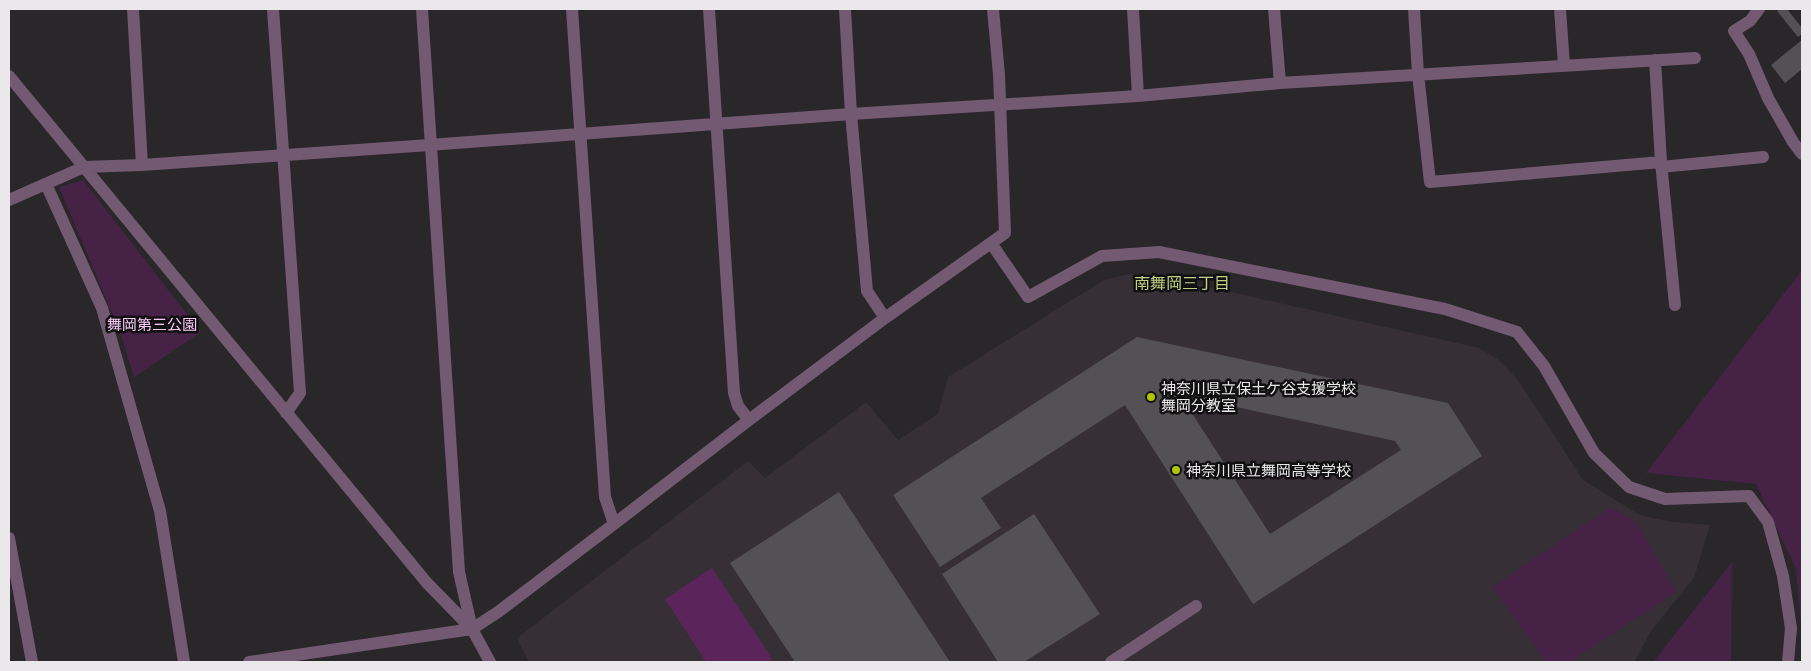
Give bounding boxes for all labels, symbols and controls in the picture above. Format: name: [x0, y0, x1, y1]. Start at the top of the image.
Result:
district label: 南舞岡三丁目: [1134, 272, 1230, 294]
park label: 舞岡第三公園: [107, 314, 197, 334]
place label: 神奈川県立保土ケ谷支援学校 舞岡分教室: [1161, 378, 1356, 415]
marker: 神奈川県立保土ケ谷支援学校 舞岡分教室: [1145, 391, 1157, 403]
place label: 神奈川県立舞岡高等学校: [1186, 460, 1351, 480]
marker: 神奈川県立舞岡高等学校: [1170, 464, 1182, 476]

